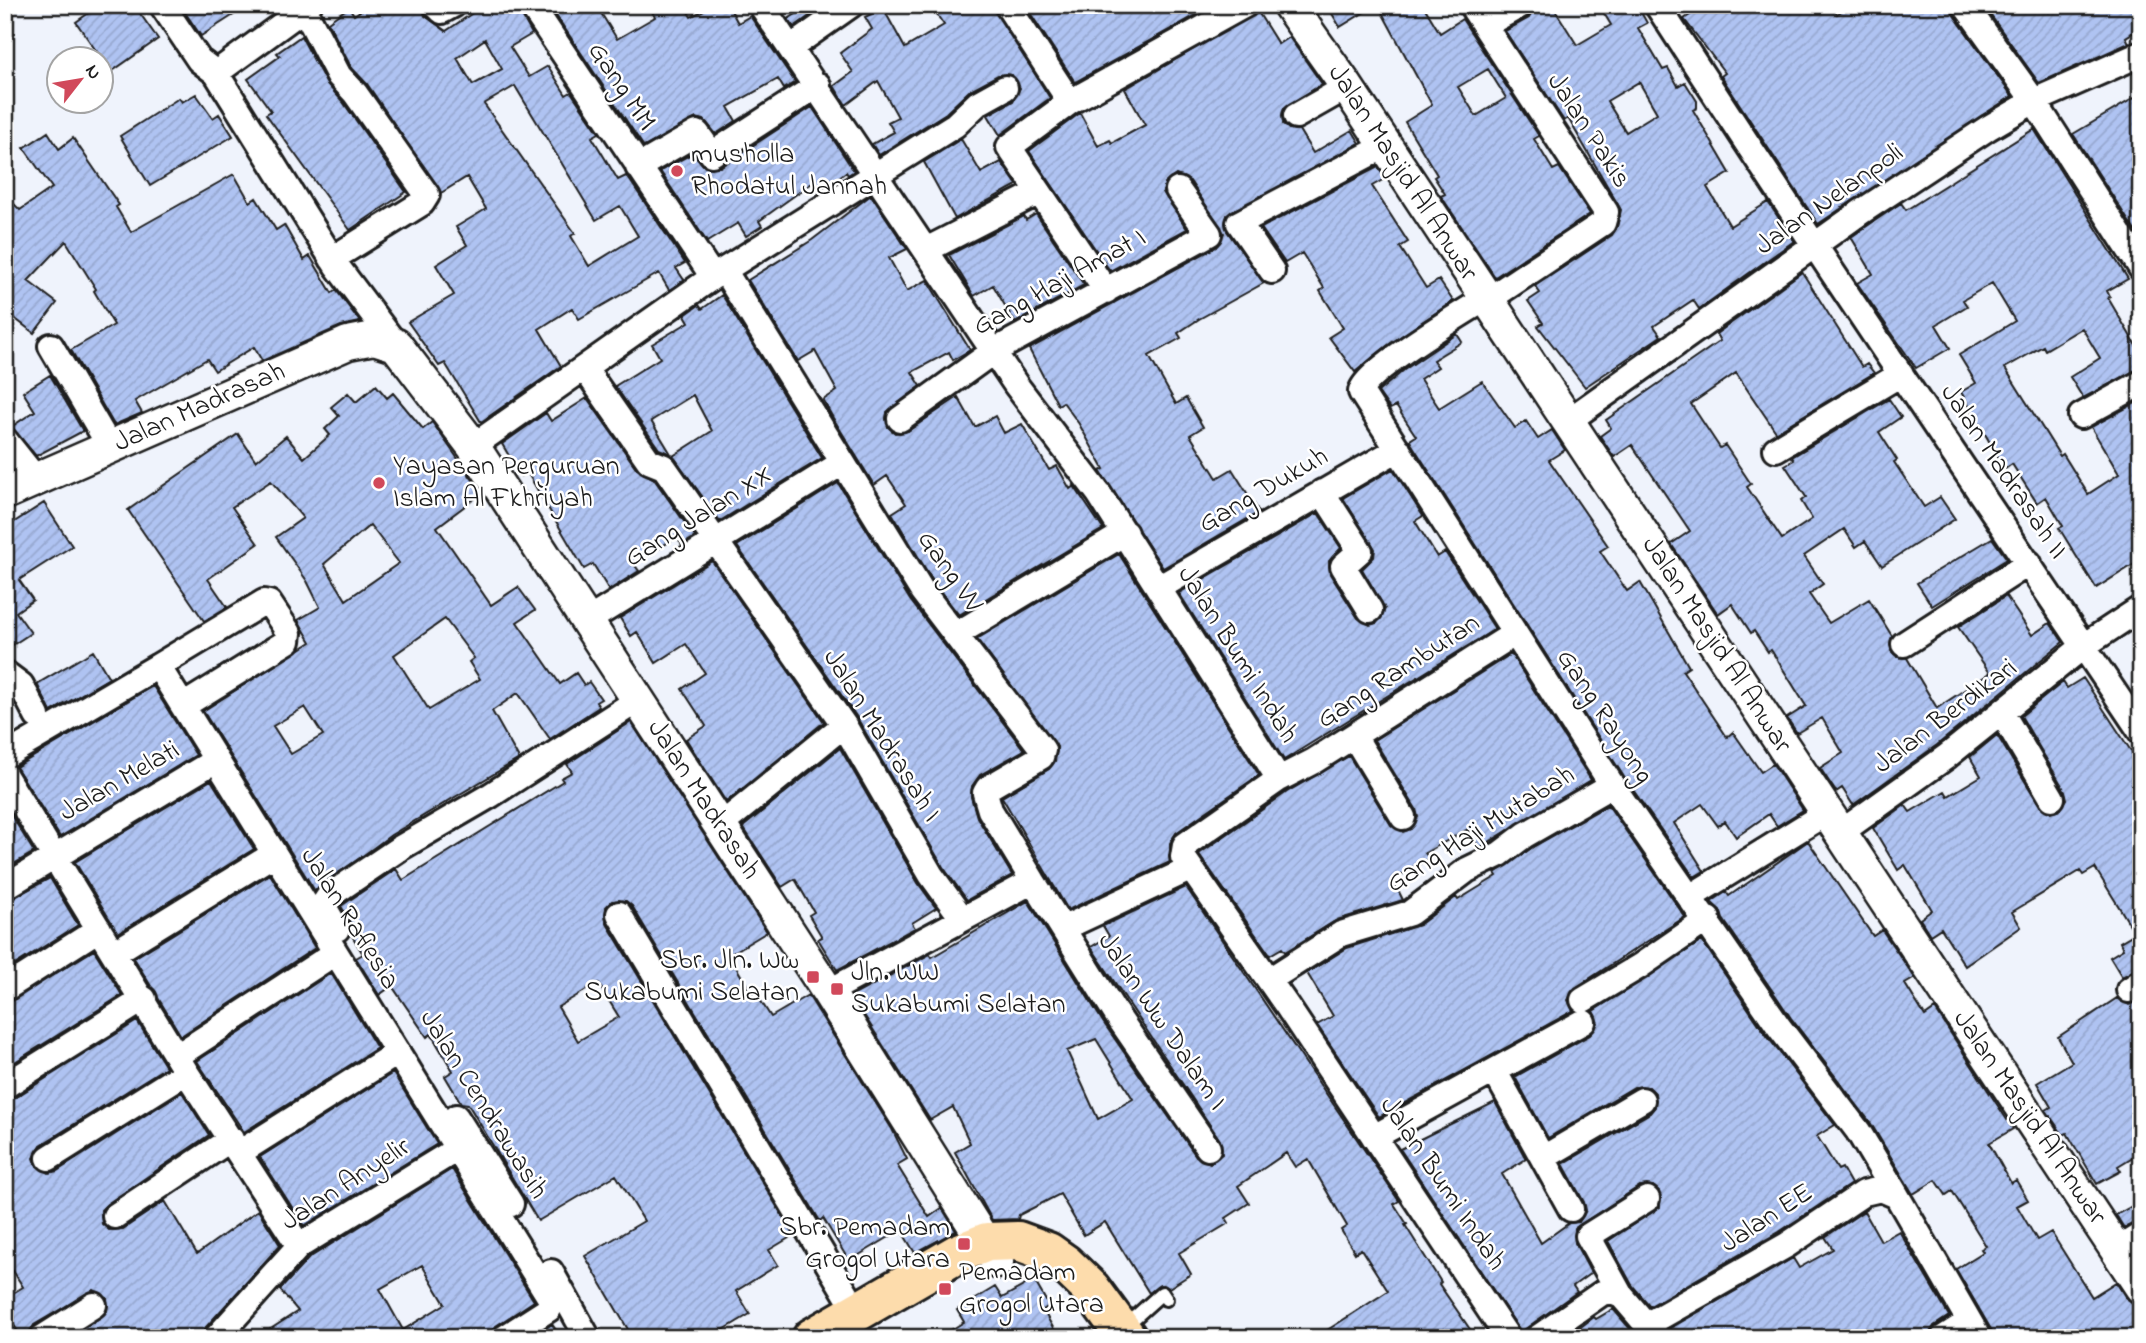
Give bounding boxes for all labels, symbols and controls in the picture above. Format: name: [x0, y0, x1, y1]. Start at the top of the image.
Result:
street label: Gang MM: [576, 34, 666, 140]
north arrow: [46, 46, 116, 116]
street label: Jalan Masjid Al Anwar: [1316, 56, 1488, 290]
text: N: [78, 60, 107, 85]
street label: Jalan Pakis: [1535, 65, 1641, 197]
street label: Jalan Nelanpoli: [1747, 134, 1913, 266]
place label: musholla Rhodatul Jannah: [691, 135, 887, 208]
marker: musholla Rhodatul Jannah: [669, 163, 685, 179]
street label: Gang Haji Amat I: [966, 218, 1154, 348]
street label: Jalan Madrasah: [108, 352, 292, 464]
street label: Jalan Madrasah II: [1929, 376, 2077, 568]
street label: Gang Dukuh: [1191, 437, 1337, 545]
place label: Yayasan Perguruan Islam Al Fkhriyah: [393, 447, 620, 520]
street label: Gang Jalan XX: [617, 455, 781, 579]
marker: Yayasan Perguruan Islam Al Fkhriyah: [371, 475, 387, 491]
street label: Gang VV: [906, 522, 993, 622]
street label: Jalan Masjid Al Anwar: [1630, 528, 1802, 762]
street label: Jalan Bumi Indah: [1166, 558, 1308, 752]
street label: Gang Rambutan: [1309, 604, 1489, 740]
street label: Jalan Madrasah I: [811, 641, 951, 831]
street label: Gang Rayong: [1545, 641, 1663, 793]
street label: Jalan Berdikari: [1865, 649, 2027, 785]
street label: Jalan Madrasah: [636, 712, 770, 888]
street label: Jalan Melati: [52, 731, 188, 833]
street label: Gang Haji Mutabah: [1379, 755, 1583, 905]
street label: Jalan Raflesia: [289, 840, 409, 998]
street label: Jalan Ww Dalam I: [1086, 925, 1236, 1119]
place label: Sbr. Jln. Ww Sukabumi Selatan: [585, 941, 799, 1014]
place label: Jln. WW Sukabumi Selatan: [851, 953, 1065, 1026]
marker: Sbr. Jln. Ww Sukabumi Selatan: [805, 969, 821, 985]
marker: Jln. WW Sukabumi Selatan: [829, 981, 845, 997]
street label: Jalan Cendrawasih: [408, 1002, 558, 1208]
street label: Jalan Masjid Al Anwar: [1942, 1002, 2116, 1234]
street label: Jalan Bumi Indah: [1368, 1089, 1516, 1279]
street label: Jalan Anyelir: [273, 1128, 419, 1242]
street label: Jalan EE: [1712, 1174, 1822, 1264]
place label: Sbr. Pemadam Grogol Utara: [779, 1208, 950, 1281]
marker: Sbr. Pemadam Grogol Utara: [956, 1236, 972, 1252]
place label: Pemadam Grogol Utara: [959, 1253, 1104, 1326]
marker: Pemadam Grogol Utara: [937, 1281, 953, 1297]

